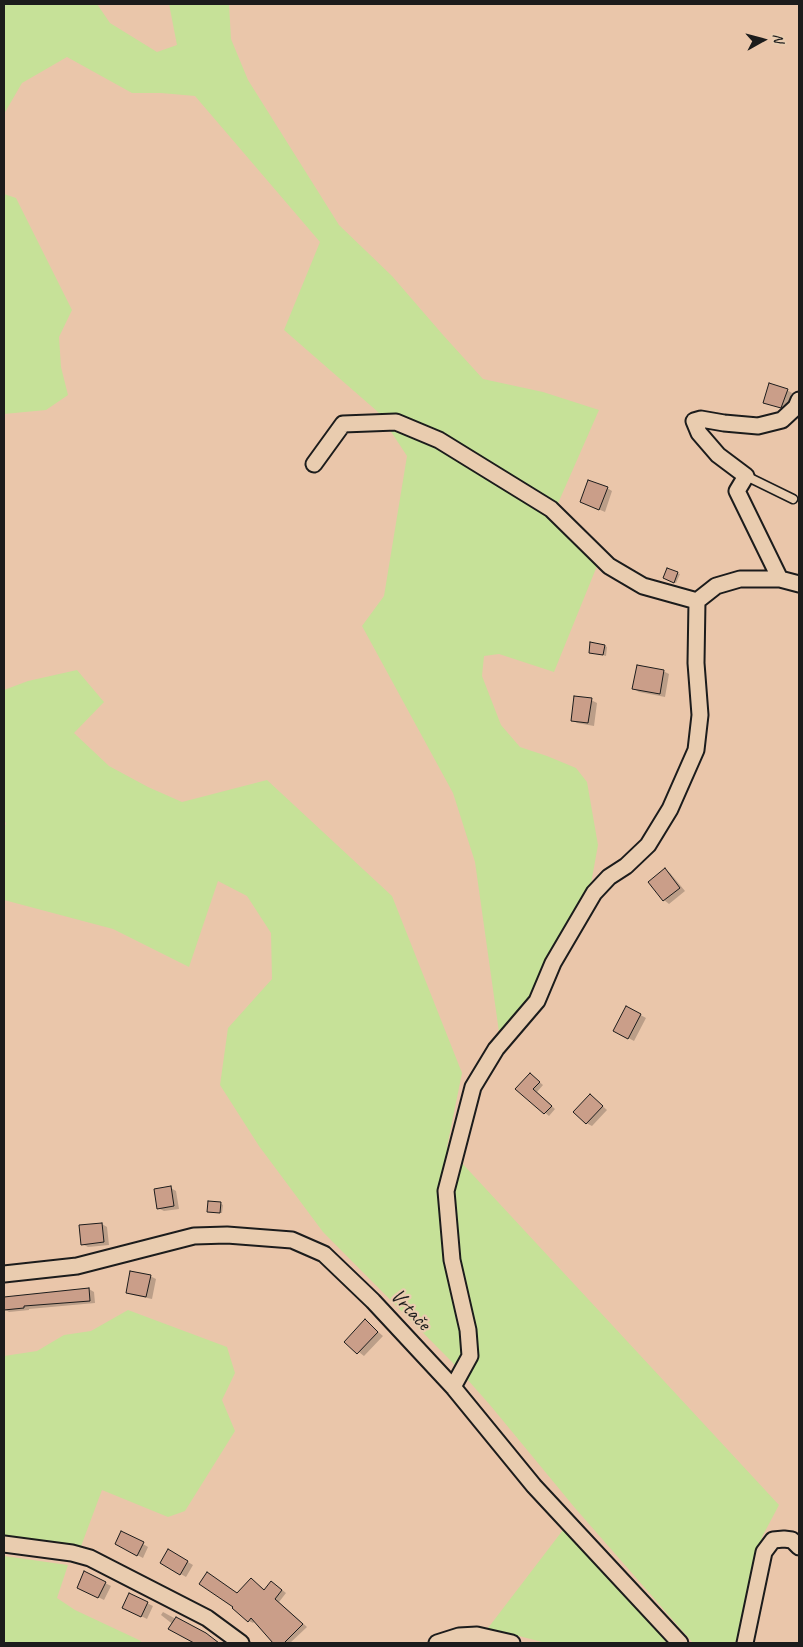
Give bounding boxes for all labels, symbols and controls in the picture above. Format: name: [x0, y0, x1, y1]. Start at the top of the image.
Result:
north arrow: [738, 15, 788, 65]
text: N: [769, 33, 787, 43]
street label: Vrtače: [384, 1284, 436, 1336]

